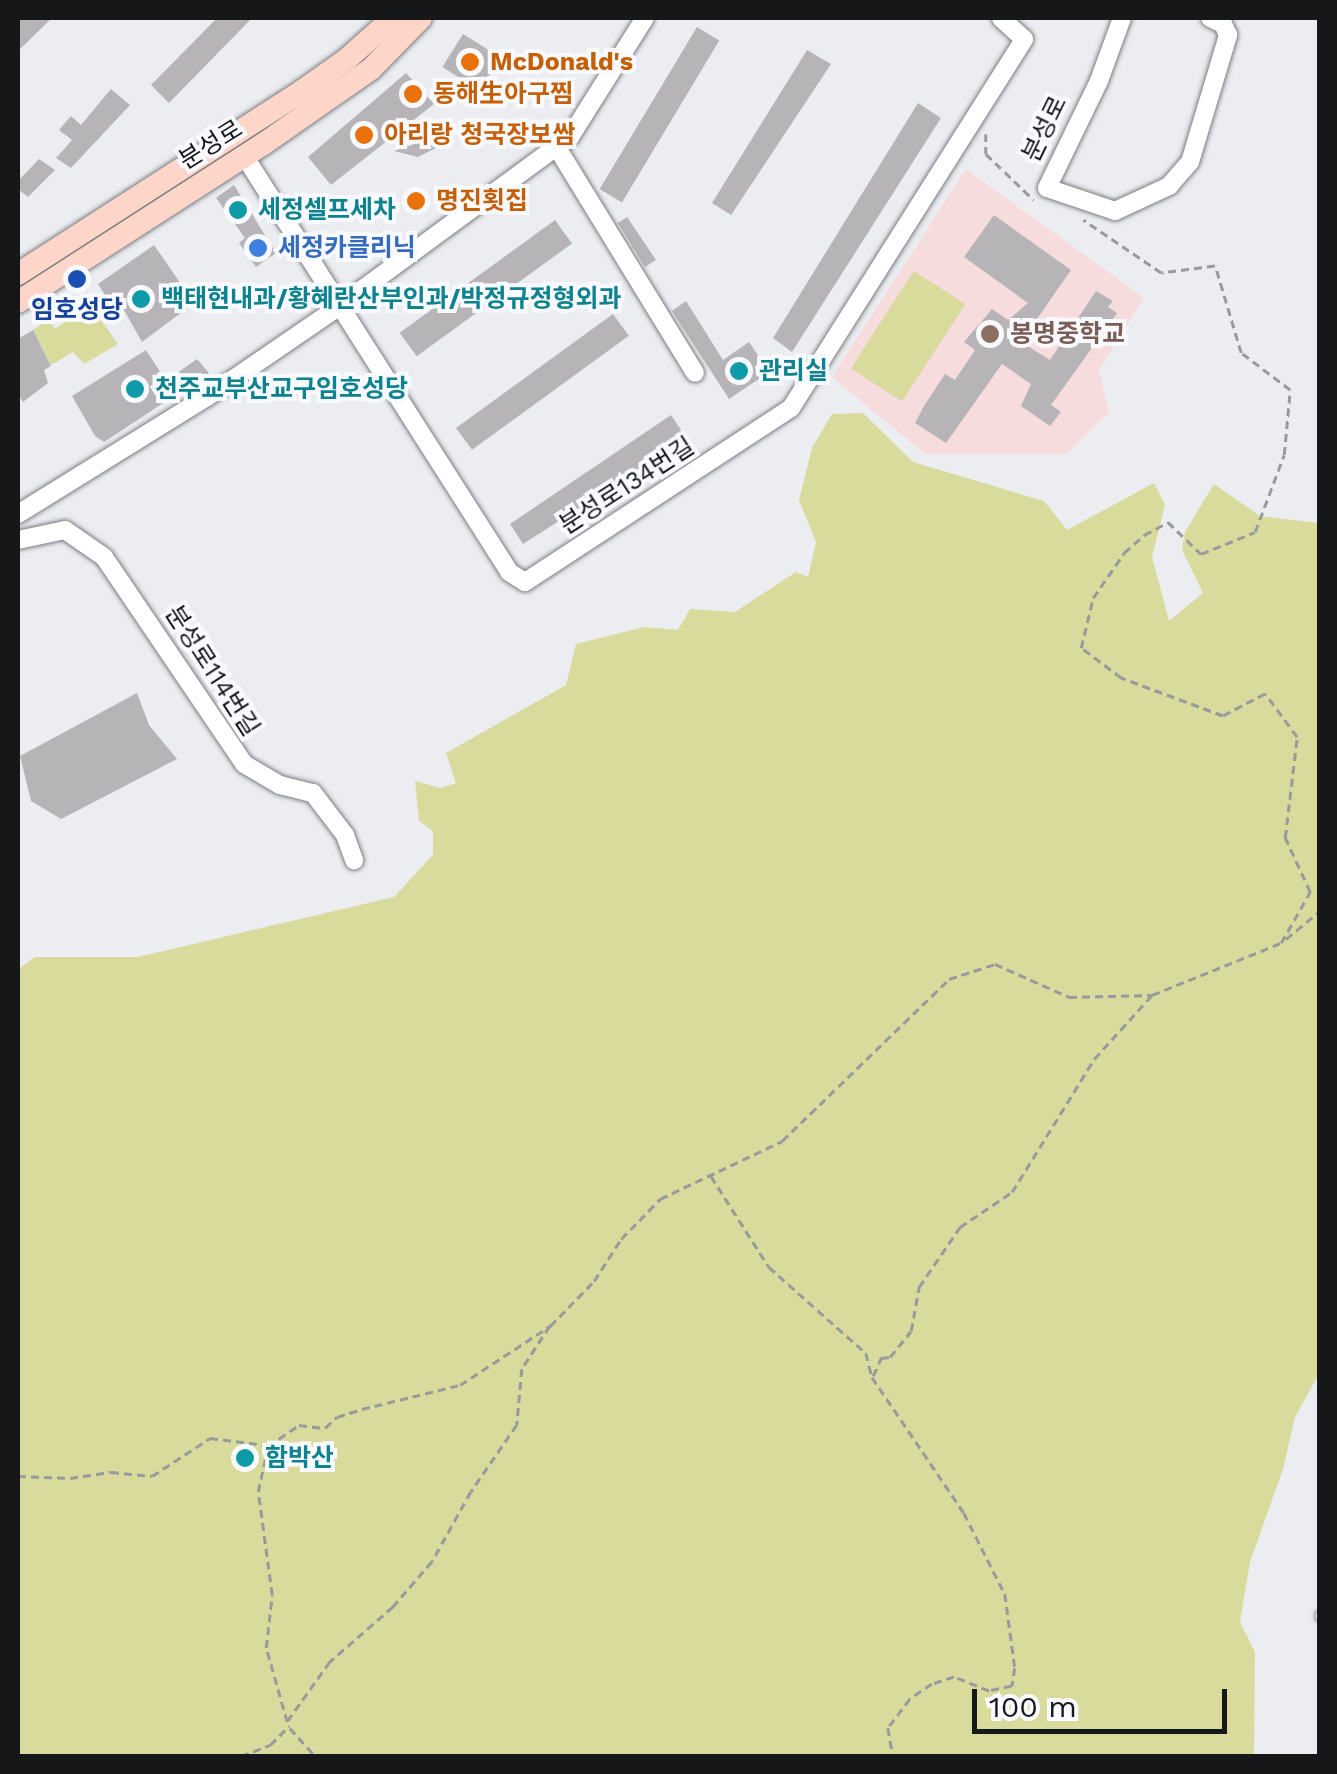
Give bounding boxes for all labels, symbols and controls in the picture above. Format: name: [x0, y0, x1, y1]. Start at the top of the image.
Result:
place label: McDonald's: [490, 47, 633, 77]
marker: McDonald's: [459, 51, 481, 73]
place label: 동해生아구찜: [433, 79, 573, 109]
marker: 동해生아구찜: [402, 83, 424, 105]
street label: 분성로: [1016, 91, 1074, 167]
street label: 분성로: [174, 114, 248, 176]
place label: 아리랑 청국장보쌈: [384, 120, 575, 150]
marker: 아리랑 청국장보쌈: [353, 124, 375, 146]
place label: 명진횟집: [436, 186, 528, 216]
marker: 명진횟집: [405, 190, 427, 212]
place label: 세정셀프세차: [258, 195, 396, 225]
marker: 세정셀프세차: [227, 199, 249, 221]
place label: 세정카클리닉: [278, 233, 416, 263]
marker: 세정카클리닉: [247, 237, 269, 259]
marker: 임호성당: [66, 268, 88, 290]
place label: 백태현내과/황혜란산부인과/박정규정형외과: [161, 284, 621, 314]
marker: 백태현내과/황혜란산부인과/박정규정형외과: [130, 288, 152, 310]
place label: 임호성당: [31, 295, 123, 325]
place label: 봉명중학교: [1010, 319, 1125, 349]
marker: 봉명중학교: [979, 323, 1001, 345]
place label: 관리실: [759, 356, 828, 386]
marker: 관리실: [728, 360, 750, 382]
place label: 천주교부산교구임호성당: [155, 374, 408, 404]
marker: 천주교부산교구임호성당: [124, 378, 146, 400]
street label: 분성로134번길: [554, 431, 700, 541]
street label: 분성로114번길: [159, 600, 265, 742]
place label: 함박산: [265, 1443, 334, 1473]
marker: 함박산: [234, 1447, 256, 1469]
scale bar: [977, 1669, 1232, 1731]
text: 100 m: [989, 1689, 1077, 1724]

